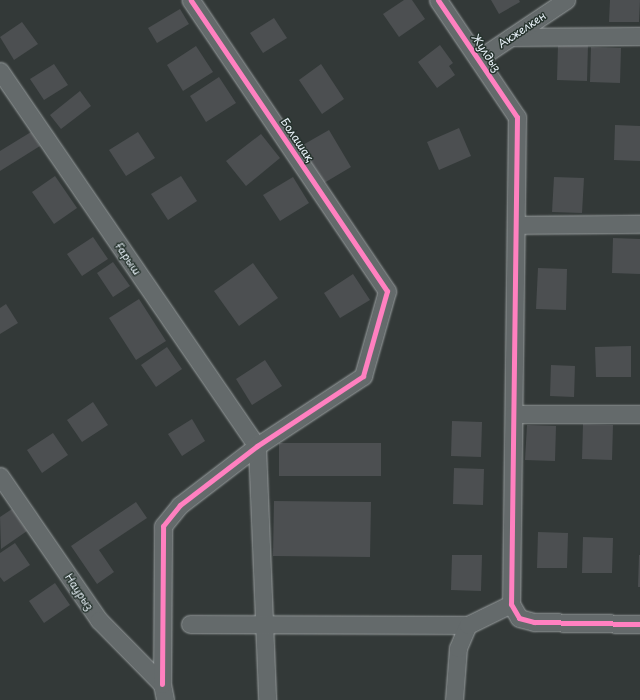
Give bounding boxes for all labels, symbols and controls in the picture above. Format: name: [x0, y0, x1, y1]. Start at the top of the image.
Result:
street label: Акжелкен: [495, 9, 549, 51]
street label: Жулдыз: [469, 32, 503, 74]
street label: Болашақ: [278, 116, 316, 164]
street label: Ғарыш: [112, 240, 144, 278]
street label: Наурыз: [62, 571, 96, 613]

